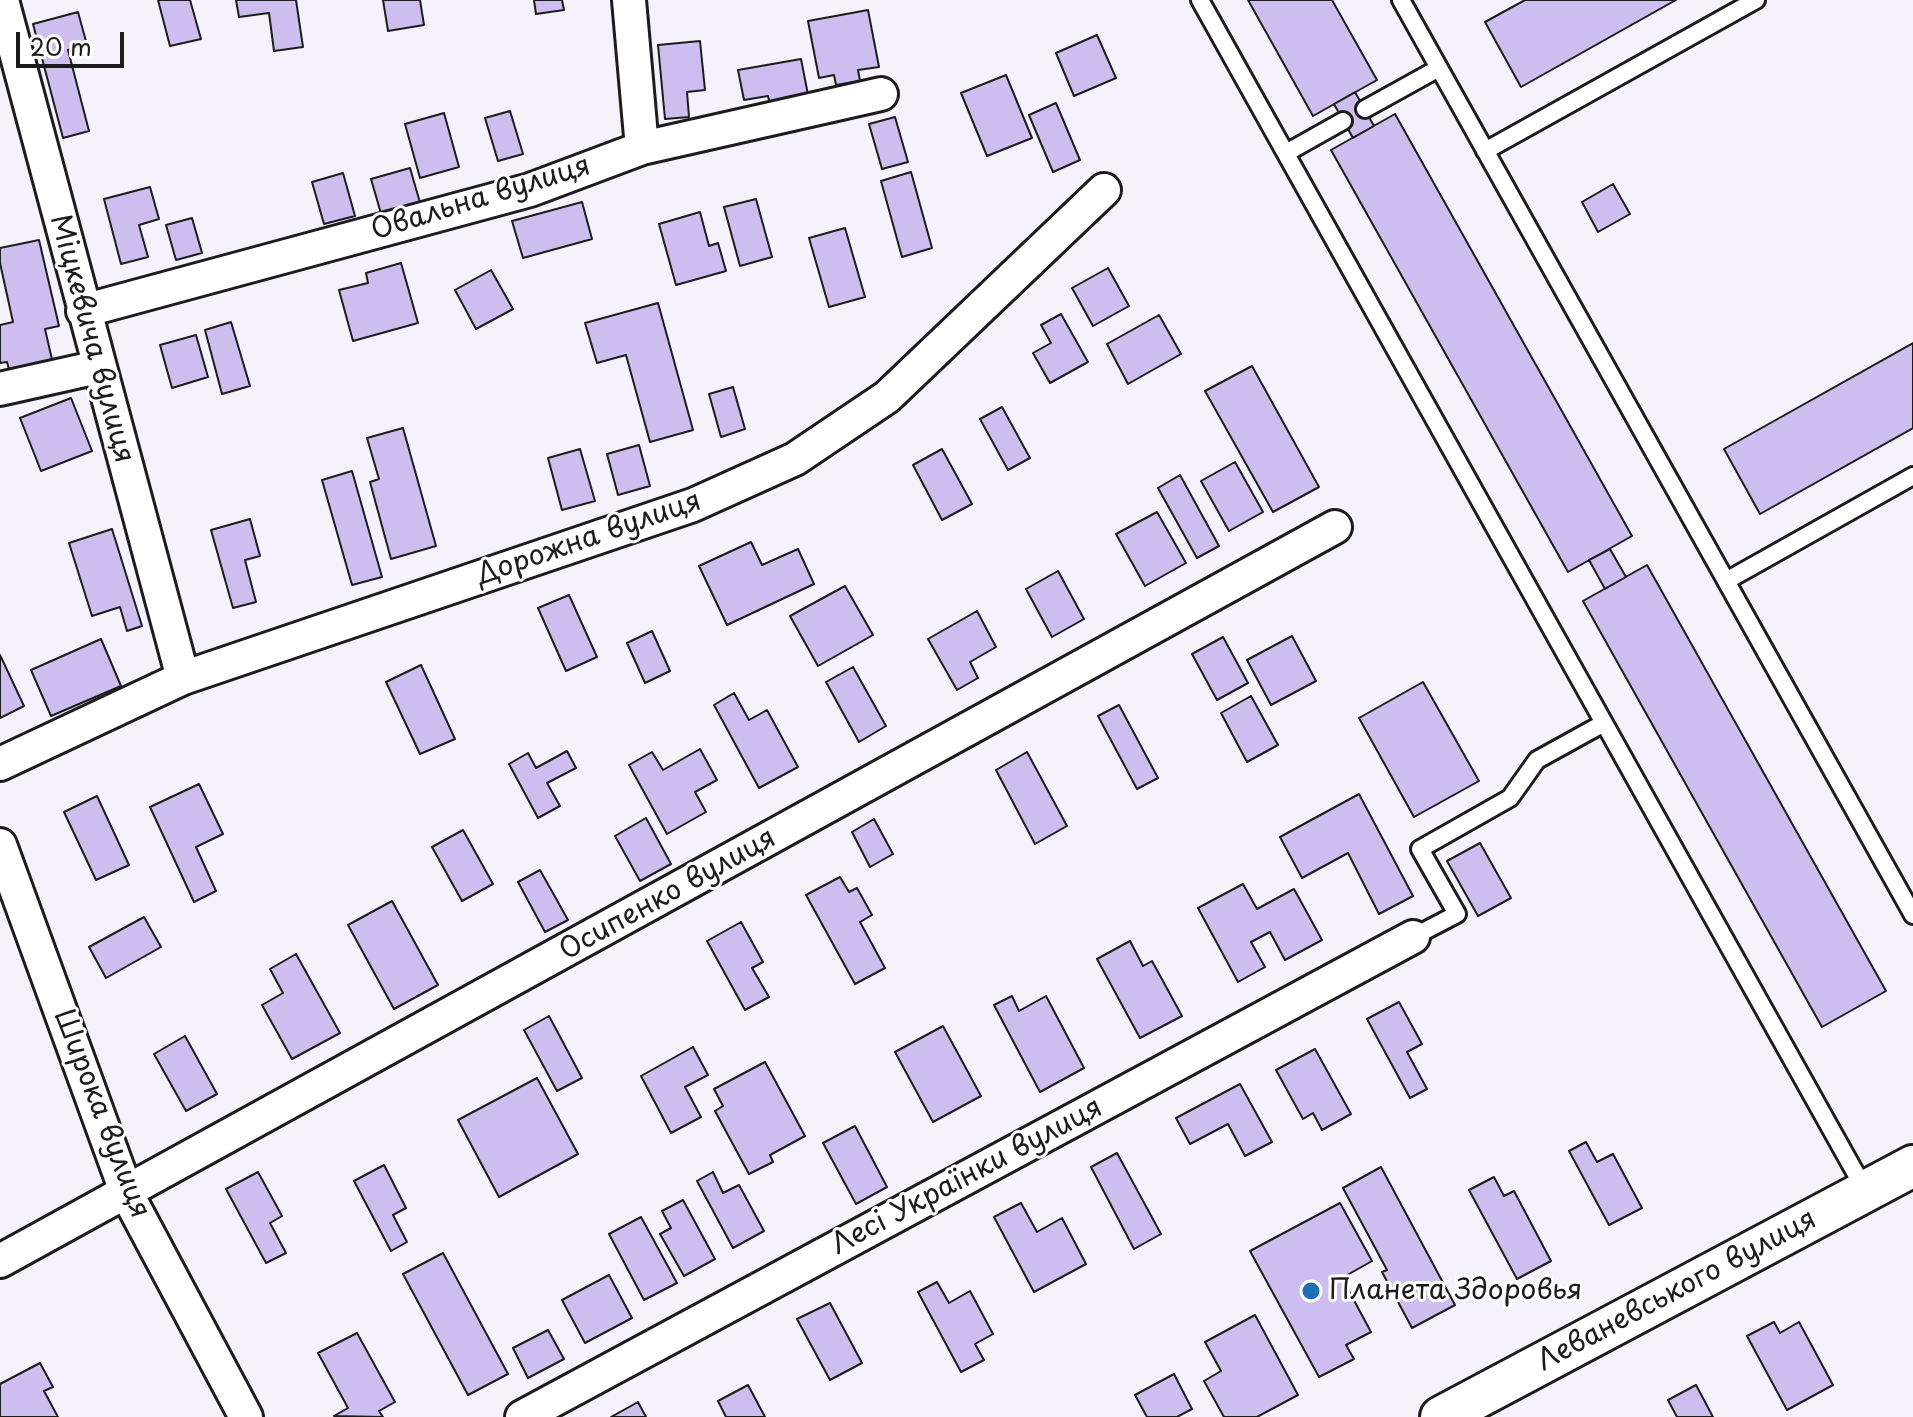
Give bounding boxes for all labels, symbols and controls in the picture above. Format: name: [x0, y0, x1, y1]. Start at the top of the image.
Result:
scale bar: [20, 16, 128, 66]
text: 20 m: [30, 28, 92, 64]
street label: Овальна вулиця: [367, 150, 595, 248]
street label: Міцкевича вулиця: [42, 211, 140, 467]
street label: Дорожна вулиця: [472, 485, 706, 593]
street label: Осипенко вулиця: [554, 822, 782, 968]
street label: Широка вулиця: [46, 1005, 156, 1223]
street label: Лесі Українки вулиця: [826, 1091, 1108, 1263]
street label: Леваневського вулиця: [1532, 1203, 1822, 1379]
place label: Планета Здоровья: [1329, 1274, 1582, 1308]
marker: Планета Здоровья: [1300, 1280, 1322, 1302]

